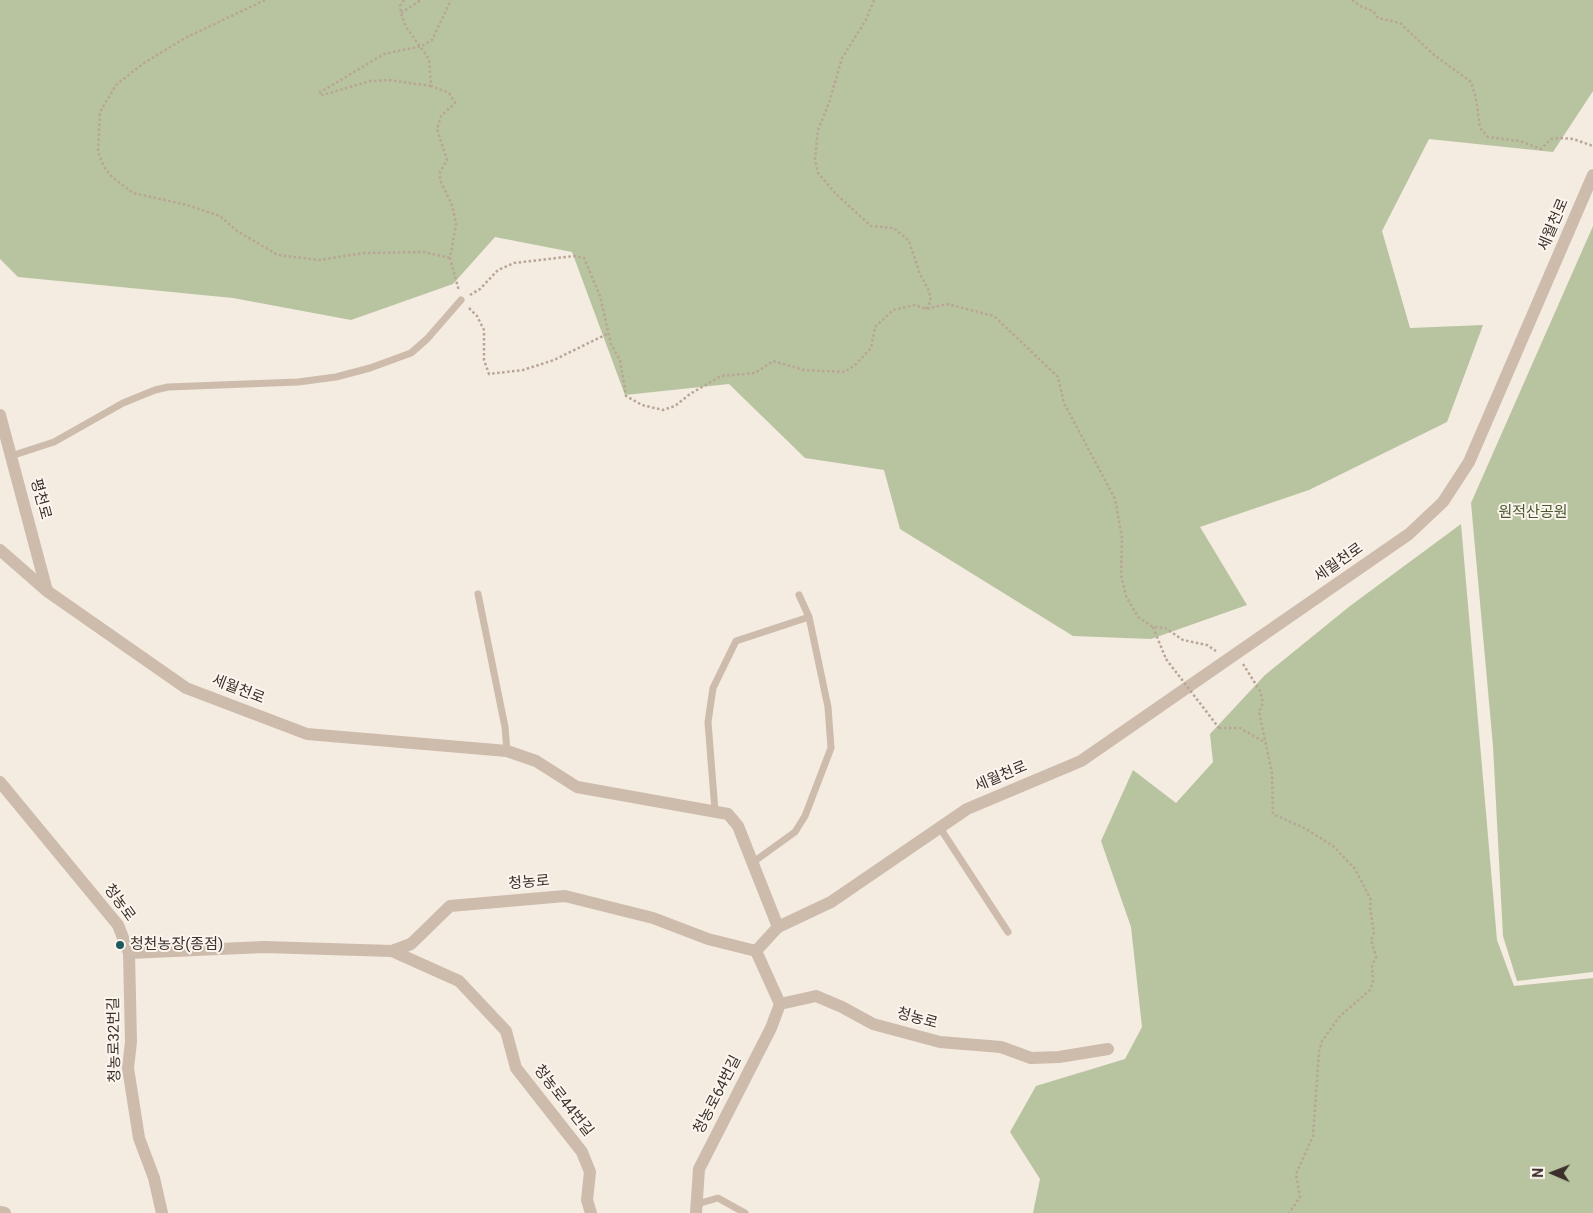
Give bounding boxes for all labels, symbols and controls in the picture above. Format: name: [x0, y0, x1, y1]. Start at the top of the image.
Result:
street label: 세월천로: [1535, 196, 1573, 254]
street label: 평천로: [26, 477, 54, 521]
park label: 원적산공원: [1499, 504, 1567, 522]
street label: 세월천로: [1311, 540, 1367, 586]
street label: 세월천로: [209, 672, 267, 708]
street label: 세월천로: [972, 758, 1030, 796]
street label: 청농로: [508, 872, 550, 894]
street label: 청농로: [100, 881, 138, 925]
place label: 청천농장(종점): [130, 936, 223, 954]
marker: 청천농장(종점): [114, 939, 126, 951]
street label: 청농로32번길: [105, 997, 125, 1083]
street label: 청농로: [895, 1005, 939, 1033]
street label: 청농로64번길: [690, 1053, 746, 1137]
street label: 청농로44번길: [529, 1062, 597, 1140]
north arrow: [1528, 1148, 1578, 1198]
text: N: [1530, 1168, 1546, 1178]

